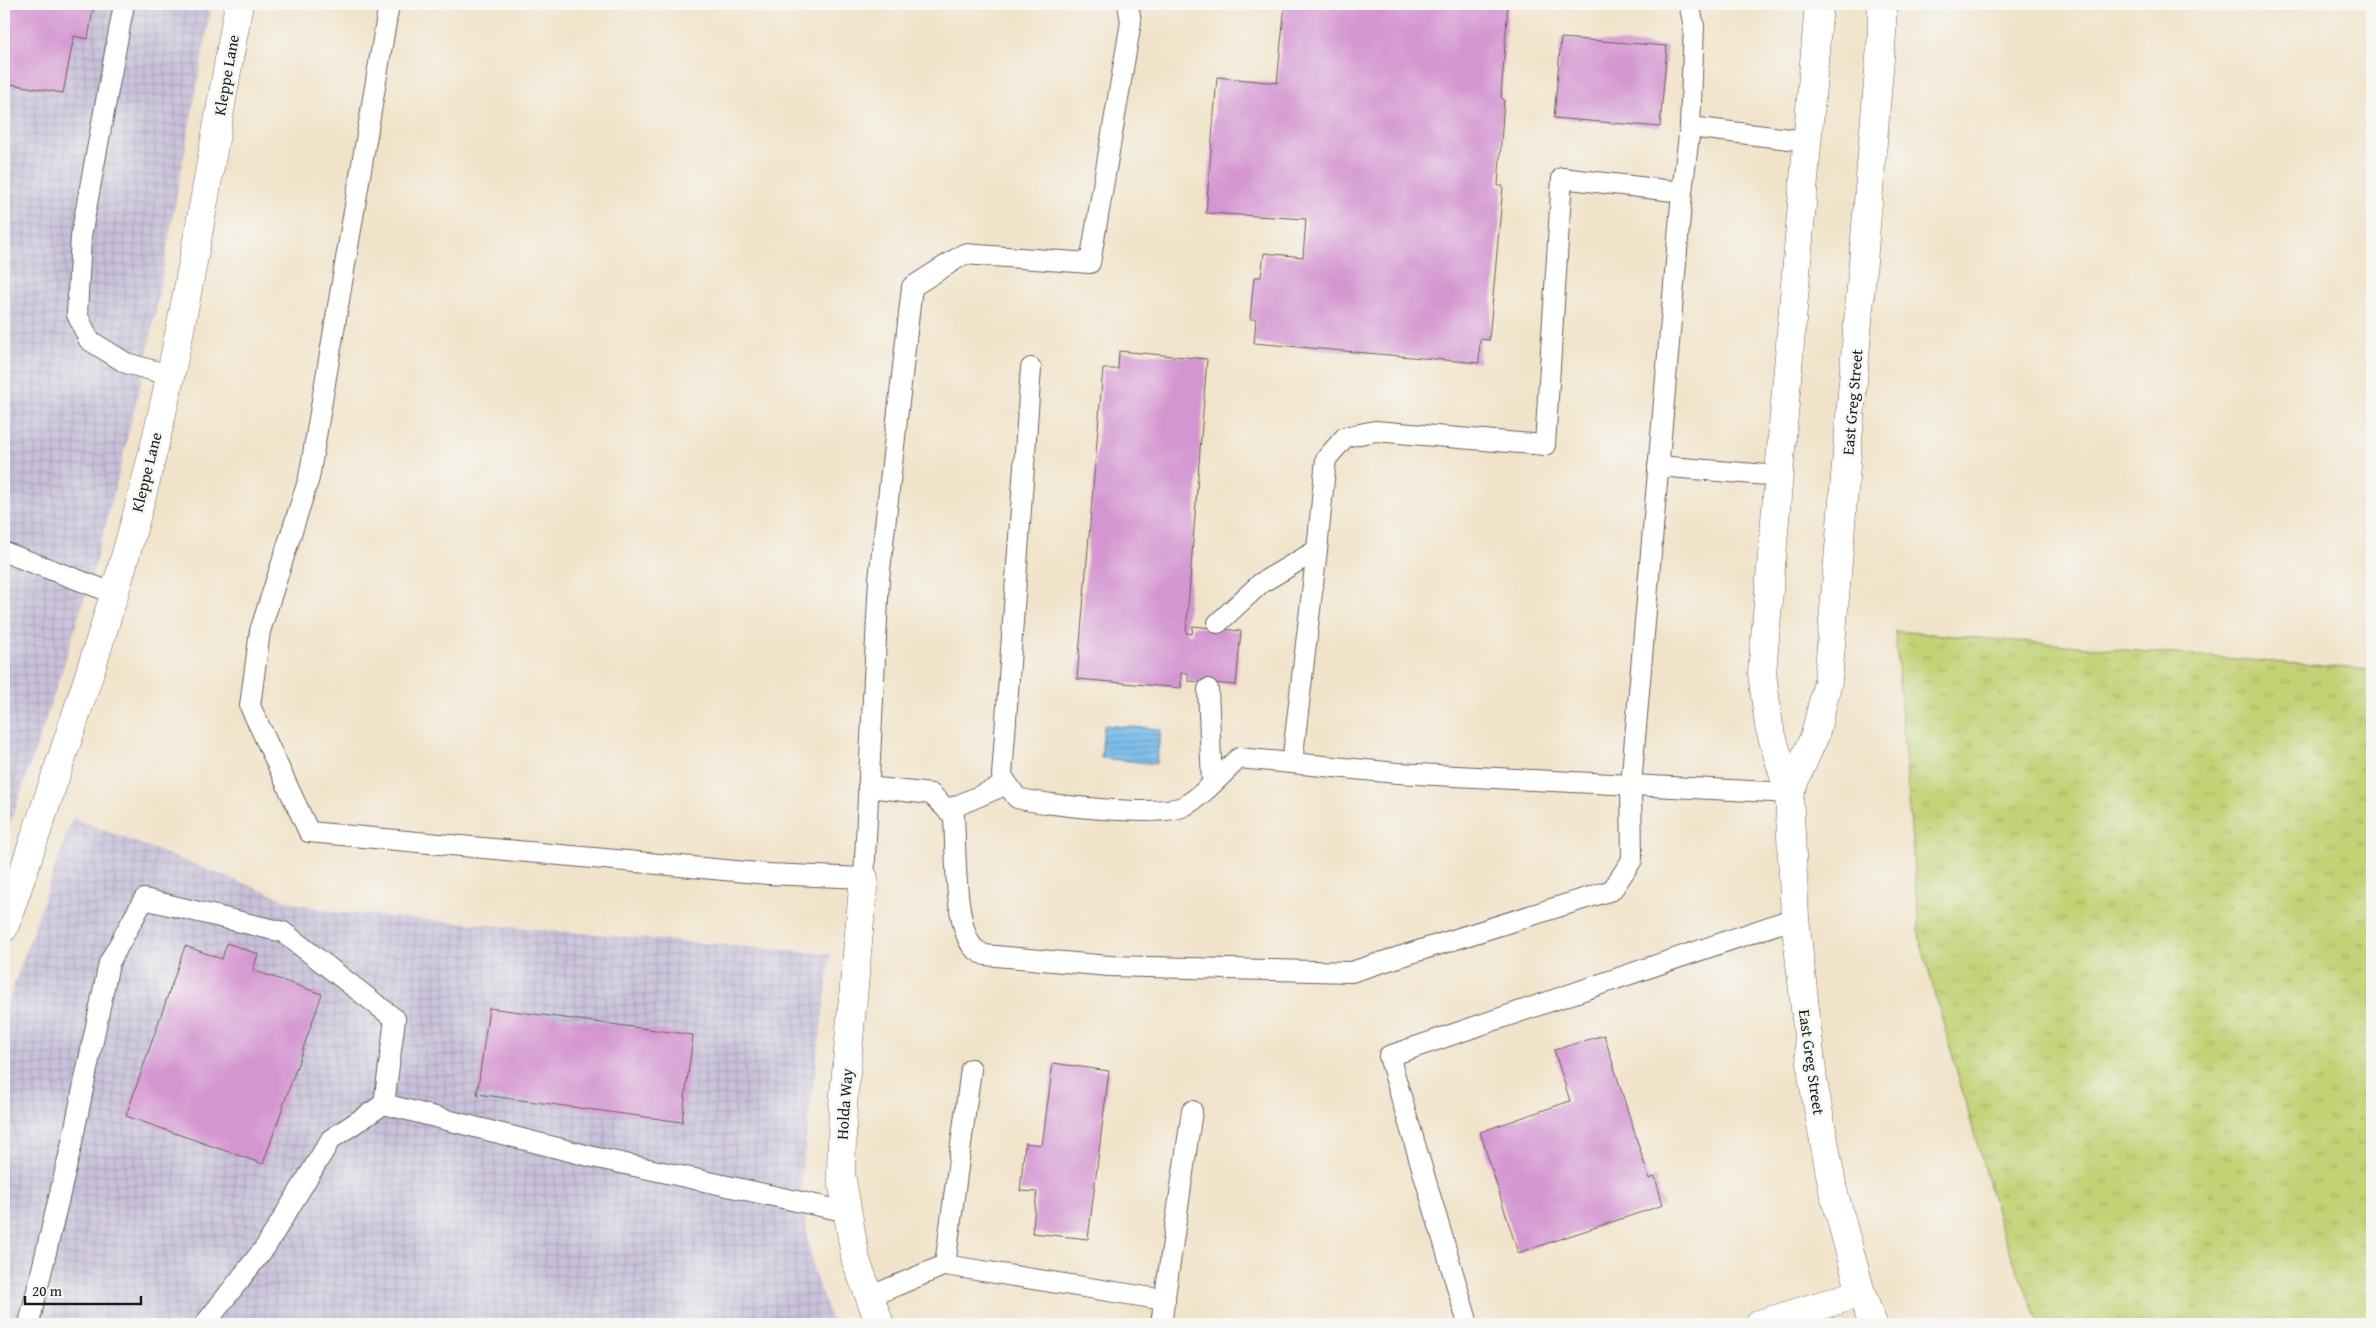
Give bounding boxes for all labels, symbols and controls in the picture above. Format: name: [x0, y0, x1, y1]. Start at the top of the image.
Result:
street label: Kleppe Lane: [207, 33, 245, 117]
street label: East Greg Street: [1835, 348, 1869, 456]
street label: Kleppe Lane: [124, 429, 168, 515]
street label: East Greg Street: [1793, 1008, 1831, 1117]
street label: Holda Way: [830, 1068, 858, 1140]
scale bar: [25, 1273, 141, 1305]
text: 20 m: [32, 1280, 63, 1301]

